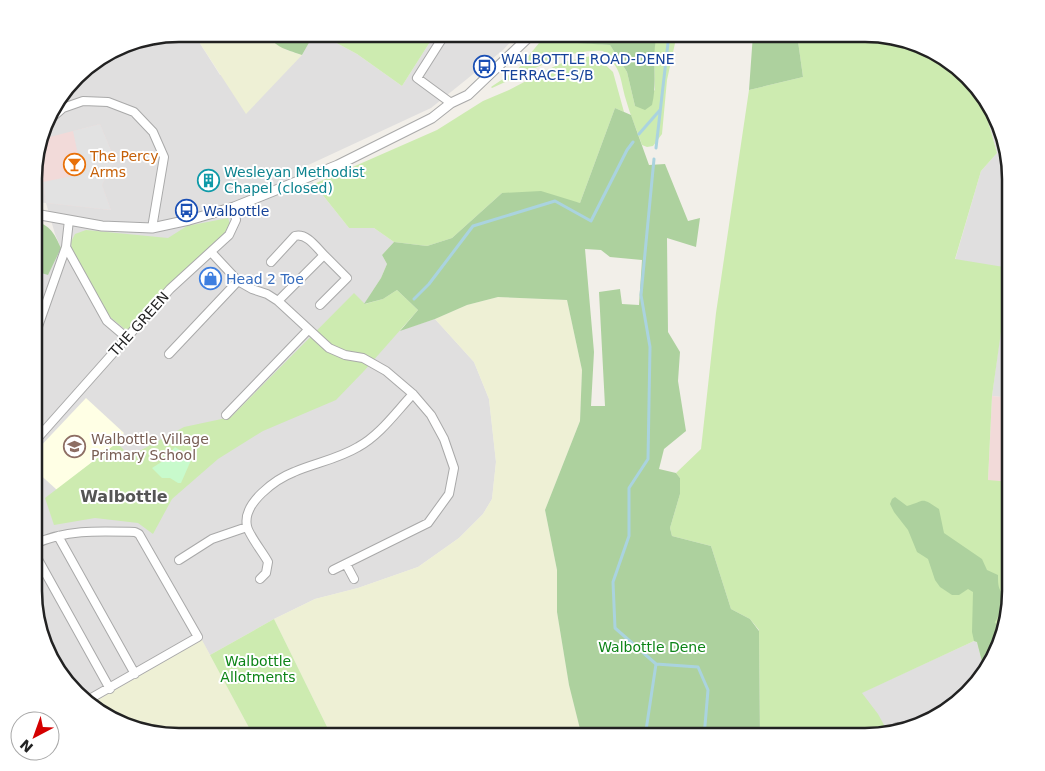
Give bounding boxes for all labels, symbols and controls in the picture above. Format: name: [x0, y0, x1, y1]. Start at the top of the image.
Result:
place label: WALBOTTLE ROAD-DENE TERRACE-S/B: [500, 51, 675, 83]
bus stop icon: WALBOTTLE ROAD-DENE TERRACE-S/B: [473, 55, 497, 79]
place label: The Percy Arms: [89, 148, 158, 180]
bar icon: The Percy Arms: [62, 152, 86, 176]
place label: Wesleyan Methodist Chapel (closed): [224, 164, 365, 196]
building icon: Wesleyan Methodist Chapel (closed): [196, 168, 220, 192]
bus stop icon: Walbottle: [175, 199, 199, 223]
place label: Walbottle: [203, 203, 269, 219]
shop icon: Head 2 Toe: [198, 267, 222, 291]
place label: Head 2 Toe: [226, 271, 304, 287]
street label: THE GREEN: [105, 289, 172, 360]
place label: Walbottle Village Primary School: [91, 431, 209, 463]
school or university icon: Walbottle Village Primary School: [63, 435, 87, 459]
district label: Walbottle: [80, 487, 168, 506]
park label: Walbottle Dene: [598, 639, 706, 655]
park label: Walbottle Allotments: [220, 653, 296, 685]
north arrow: [10, 711, 60, 761]
text: N: [17, 736, 36, 756]

